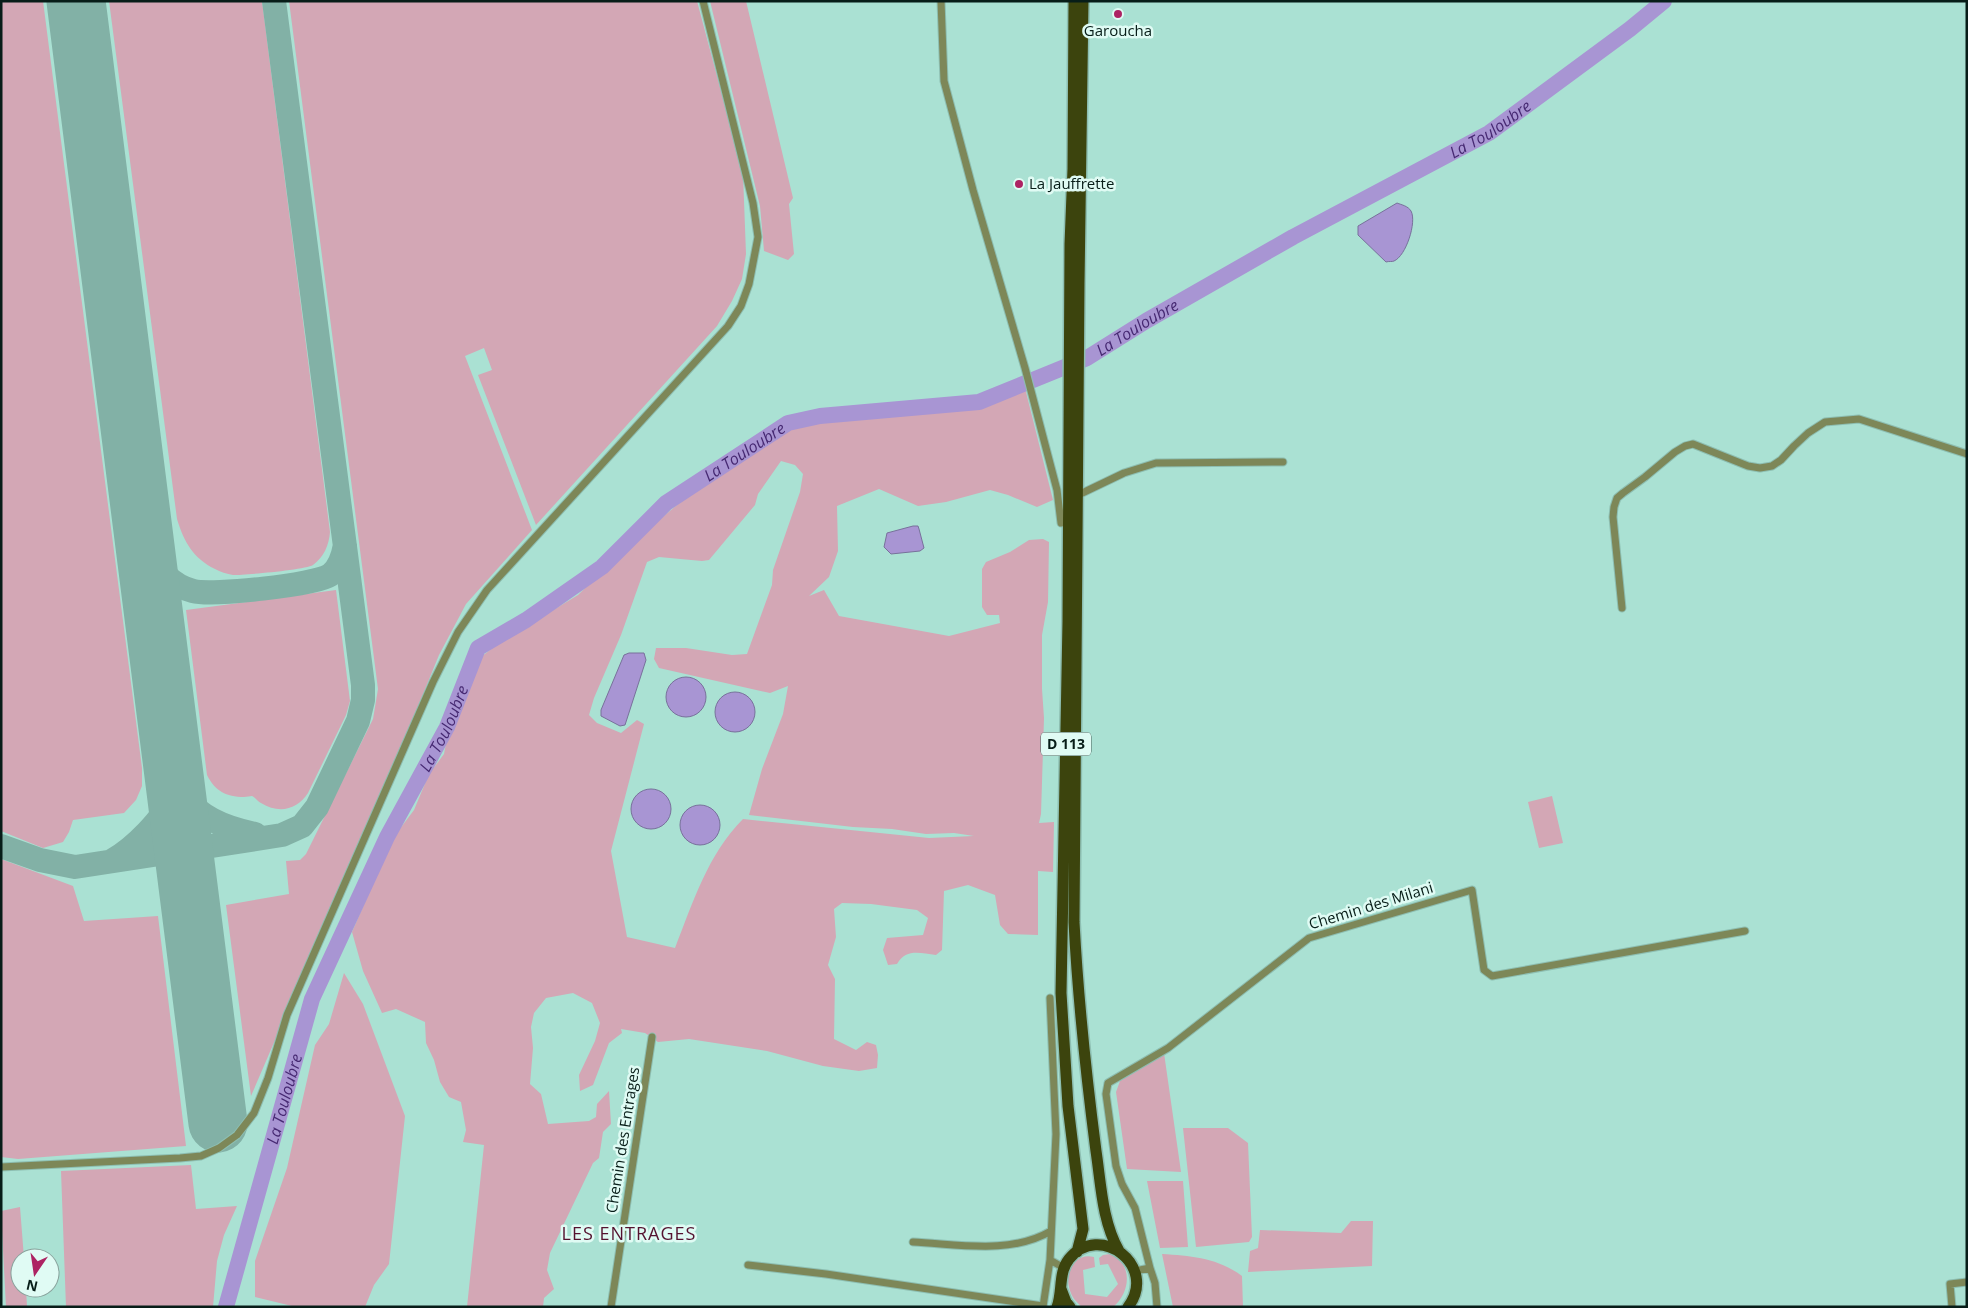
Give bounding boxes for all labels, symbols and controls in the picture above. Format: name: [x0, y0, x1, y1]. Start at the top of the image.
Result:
marker: Garoucha: [1112, 8, 1124, 20]
place label: Garoucha: [1084, 20, 1152, 40]
water label: La Touloubre: [1446, 95, 1535, 163]
place label: La Jauffrette: [1029, 173, 1114, 193]
marker: La Jauffrette: [1013, 178, 1025, 190]
water label: La Touloubre: [1092, 294, 1183, 361]
water label: La Touloubre: [700, 417, 789, 486]
water label: La Touloubre: [414, 682, 473, 775]
road number: D 113: [1041, 732, 1091, 756]
street label: Chemin des Milani: [1306, 877, 1435, 933]
water label: La Touloubre: [261, 1051, 307, 1147]
street label: Chemin des Entrages: [601, 1065, 643, 1214]
district label: LES ENTRAGES: [562, 1221, 696, 1245]
north arrow: [10, 1248, 60, 1298]
text: N: [24, 1276, 40, 1297]

